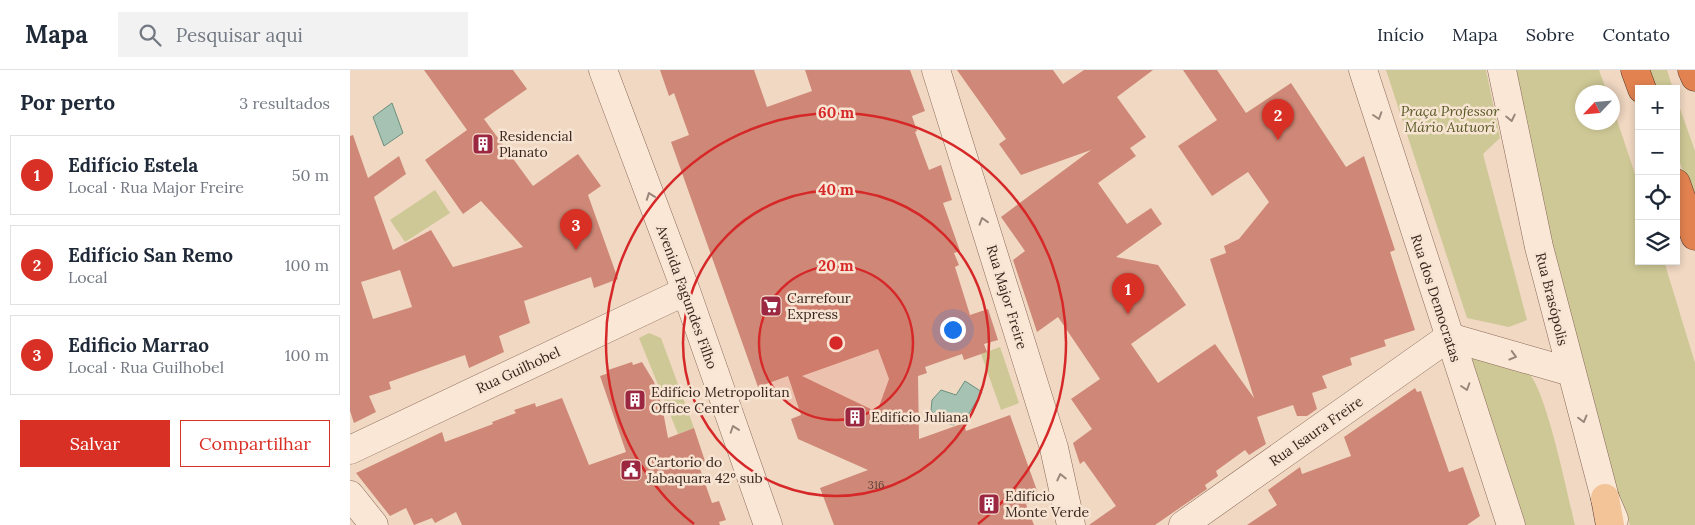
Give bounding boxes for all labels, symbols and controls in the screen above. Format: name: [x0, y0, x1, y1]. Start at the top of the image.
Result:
search box: [118, 12, 468, 57]
text: Mapa: [25, 19, 88, 50]
icon: search: [136, 21, 164, 49]
text: Pesquisar aqui: [176, 23, 303, 47]
text: Início: [1377, 23, 1424, 46]
text: Mapa: [1452, 23, 1498, 46]
text: Sobre: [1526, 23, 1575, 46]
text: Contato: [1603, 23, 1670, 46]
north arrow: [1575, 85, 1620, 130]
map controls: [1635, 85, 1680, 265]
button: +: [1635, 85, 1680, 130]
text: Por perto: [20, 89, 115, 116]
text: 3 resultados: [239, 93, 330, 113]
pin: 2: [1262, 99, 1294, 140]
park label: Praça Professor Mário Autuori: [1401, 102, 1500, 136]
text: 60 m: [818, 103, 854, 122]
one-way arrow: [1372, 112, 1382, 120]
one-way arrow: [1506, 113, 1516, 122]
place label: Residencial Planato: [499, 127, 573, 161]
button: −: [1635, 130, 1680, 175]
building icon: Residencial Planato: [471, 132, 495, 156]
text: Edifício Estela: [68, 153, 198, 177]
text: 1: [34, 165, 40, 185]
text: 50 m: [292, 165, 329, 185]
button: locate: [1635, 175, 1680, 220]
text: Local · Rua Major Freire: [68, 177, 244, 197]
text: 40 m: [818, 180, 854, 199]
one-way arrow: [646, 193, 656, 201]
pin: 3: [560, 209, 592, 250]
one-way arrow: [979, 218, 989, 226]
button: layers: [1635, 220, 1680, 265]
street label: Avenida Fagundes Filho: [652, 222, 721, 371]
street label: Rua dos Democratas: [1407, 232, 1465, 364]
text: Edifício San Remo: [68, 243, 233, 267]
street label: Rua Major Freire: [983, 243, 1032, 352]
street label: Rua Brasópolis: [1532, 251, 1572, 347]
text: 2: [33, 255, 41, 275]
text: 100 m: [285, 255, 329, 275]
text: 20 m: [818, 256, 854, 275]
text: Local: [68, 267, 108, 287]
pin: 1: [1112, 273, 1144, 314]
place label: Carrefour Express: [787, 289, 851, 323]
supermarket icon: Carrefour Express: [759, 294, 783, 318]
your location: [940, 317, 966, 343]
text: Edificio Marrao: [68, 333, 209, 357]
centre of rings: [827, 334, 845, 352]
street label: Rua Guilhobel: [473, 343, 563, 397]
text: 3: [33, 345, 41, 365]
text: 100 m: [285, 345, 329, 365]
one-way arrow: [1508, 350, 1516, 360]
text: Local · Rua Guilhobel: [68, 357, 224, 377]
place label: Edifício Metropolitan Office Center: [651, 383, 790, 417]
one-way arrow: [1460, 383, 1470, 391]
building icon: Edifício Metropolitan Office Center: [623, 388, 647, 412]
street label: Rua Isaura Freire: [1266, 392, 1367, 470]
building icon: Edifício Juliana: [843, 405, 867, 429]
place label: Edifício Juliana: [871, 408, 969, 426]
one-way arrow: [1578, 415, 1588, 423]
button: Salvar: [20, 420, 170, 467]
button: Compartilhar: [180, 420, 330, 467]
one-way arrow: [730, 426, 740, 434]
place label: Cartorio do Jabaquara 42º sub: [646, 453, 763, 487]
public building icon: Cartorio do Jabaquara 42º sub: [619, 458, 643, 482]
one-way arrow: [1056, 473, 1067, 482]
house number: 316: [868, 478, 884, 492]
place label: Edifício Monte Verde: [1005, 487, 1090, 521]
building icon: Edifício Monte Verde: [977, 492, 1001, 516]

